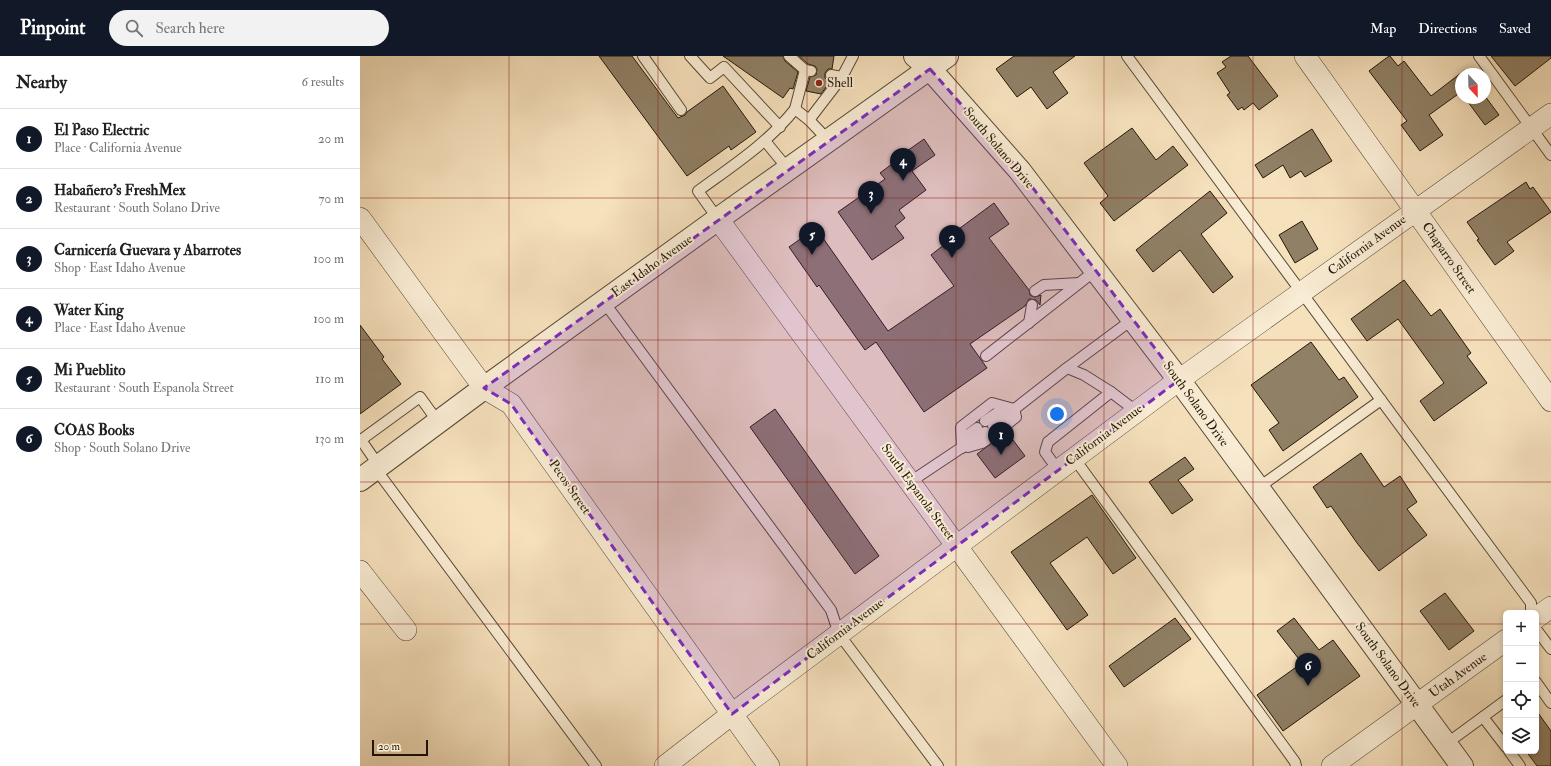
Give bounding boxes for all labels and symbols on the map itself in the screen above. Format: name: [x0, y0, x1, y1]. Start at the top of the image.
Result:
north arrow: [1455, 68, 1491, 104]
place label: Shell: [827, 75, 854, 91]
marker: Shell: [814, 78, 824, 88]
street label: South Solano Drive: [960, 104, 1038, 192]
pin: 4: [890, 148, 916, 181]
pin: 3: [858, 181, 884, 214]
street label: California Avenue: [1325, 211, 1410, 279]
street label: Chaparro Street: [1418, 219, 1480, 297]
pin: 5: [799, 222, 825, 255]
pin: 2: [939, 225, 965, 258]
street label: East Idaho Avenue: [608, 231, 696, 301]
street label: South Solano Drive: [1160, 358, 1233, 450]
street label: California Avenue: [1062, 400, 1146, 469]
your location: [1047, 404, 1067, 424]
pin: 1: [988, 422, 1014, 455]
street label: South Espanola Street: [877, 441, 958, 544]
street label: Pecos Street: [545, 457, 595, 517]
street label: California Avenue: [803, 594, 887, 663]
street label: South Solano Drive: [1352, 619, 1425, 711]
street label: Utah Avenue: [1426, 648, 1490, 701]
pin: 6: [1295, 653, 1321, 686]
scale bar: [372, 738, 428, 757]

